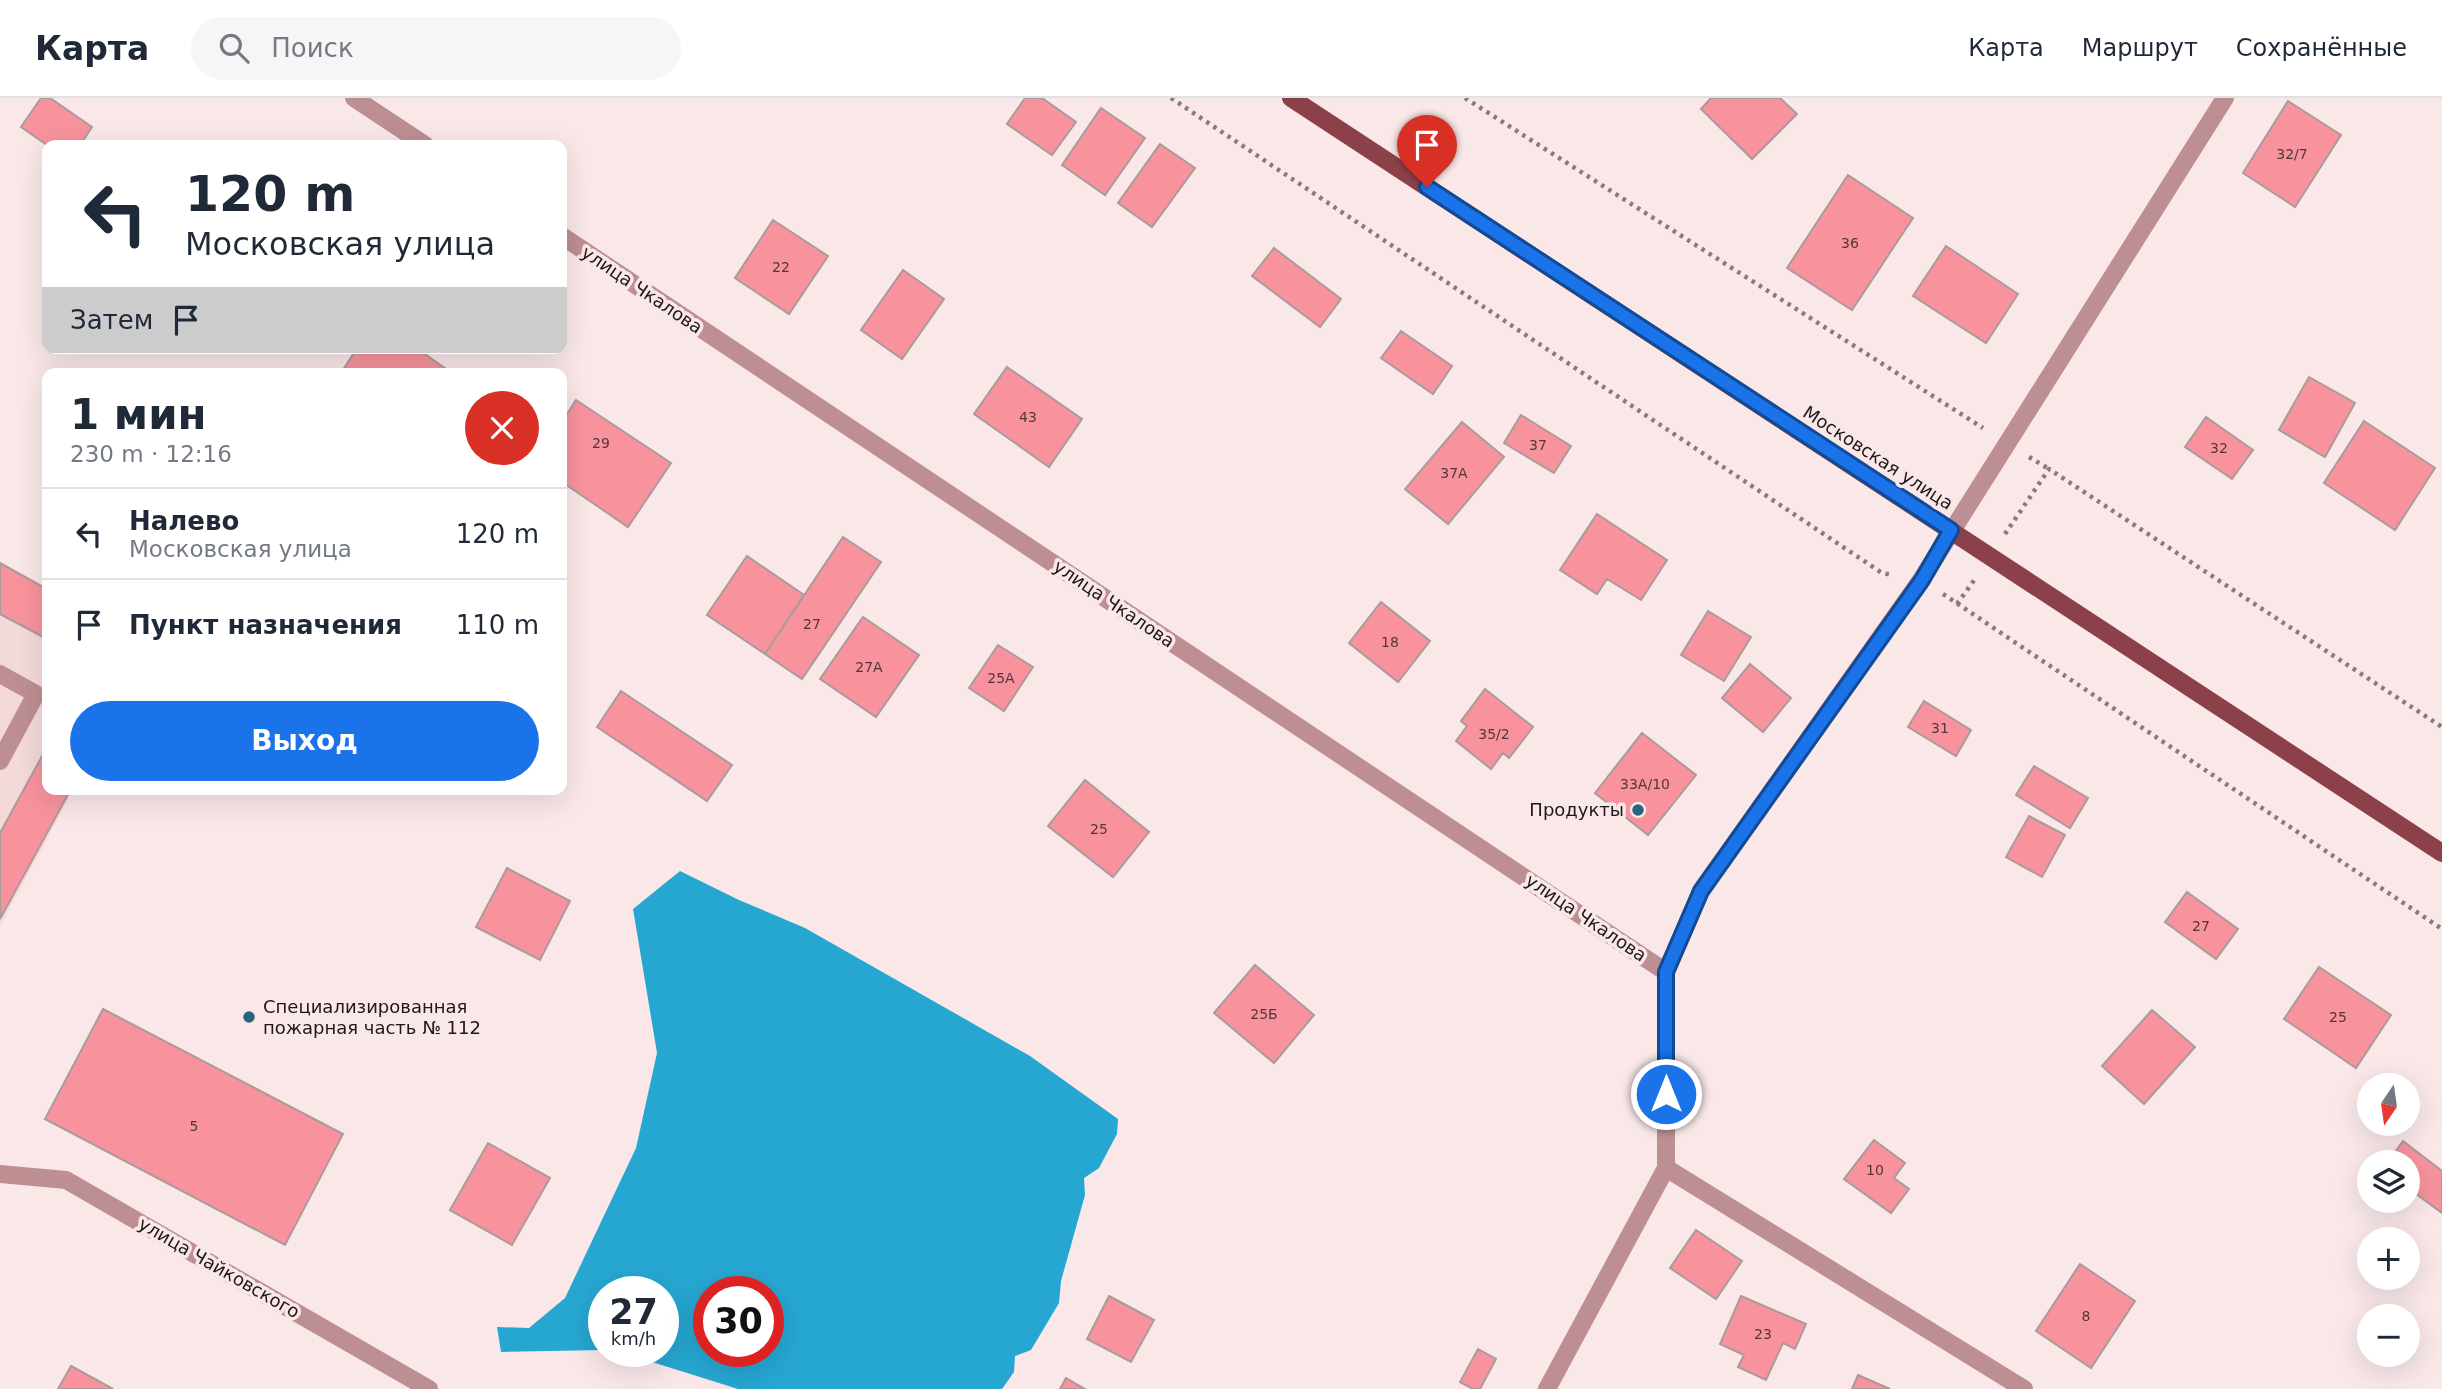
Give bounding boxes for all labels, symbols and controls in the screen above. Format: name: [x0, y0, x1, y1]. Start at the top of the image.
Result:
search box: [191, 17, 681, 80]
text: Карта: [35, 29, 149, 68]
icon: search: [215, 29, 253, 67]
text: Поиск: [271, 33, 354, 63]
text: Карта: [1968, 34, 2044, 62]
text: Маршрут: [2082, 34, 2198, 62]
text: Сохранённые: [2236, 34, 2407, 62]
pin: [1397, 115, 1457, 187]
icon: arrive: [1408, 126, 1446, 164]
house number: 32/7: [2276, 146, 2308, 162]
text: 120 m: [185, 166, 355, 223]
icon: left: [70, 168, 161, 259]
text: Московская улица: [185, 225, 495, 263]
house number: 36: [1841, 235, 1859, 251]
street label: улица Чкалова: [578, 241, 707, 338]
house number: 22: [772, 259, 790, 275]
icon: arrive: [167, 301, 205, 339]
text: Затем: [70, 305, 153, 335]
text: 1 мин: [70, 390, 207, 439]
button: close: [465, 391, 539, 465]
street label: Московская улица: [1799, 401, 1957, 514]
house number: 43: [1019, 409, 1037, 425]
house number: 29: [592, 435, 610, 451]
house number: 37: [1529, 437, 1547, 453]
house number: 32: [2210, 440, 2228, 456]
text: 230 m · 12:16: [70, 441, 232, 467]
house number: 37А: [1440, 465, 1468, 481]
text: Налево: [129, 506, 239, 536]
icon: left: [70, 515, 108, 553]
text: 120 m: [456, 519, 539, 549]
text: Московская улица: [129, 536, 352, 562]
street label: улица Чкалова: [1050, 555, 1179, 652]
icon: arrive: [70, 606, 108, 644]
text: Пункт назначения: [129, 610, 402, 640]
text: 110 m: [456, 610, 539, 640]
house number: 27: [803, 616, 821, 632]
house number: 18: [1381, 634, 1399, 650]
house number: 27А: [855, 659, 883, 675]
house number: 25А: [987, 670, 1015, 686]
button: Выход: [70, 701, 539, 781]
house number: 31: [1931, 720, 1949, 736]
house number: 35/2: [1478, 726, 1510, 742]
house number: 33А/10: [1620, 776, 1670, 792]
place label: Продукты: [1529, 799, 1624, 820]
marker: Продукты: [1630, 802, 1646, 818]
house number: 25: [1090, 821, 1108, 837]
street label: улица Чкалова: [1522, 869, 1651, 966]
house number: 27: [2192, 918, 2210, 934]
place label: Специализированная пожарная часть № 112: [263, 996, 481, 1038]
house number: 25Б: [1250, 1006, 1278, 1022]
marker: Специализированная пожарная часть № 112: [241, 1009, 257, 1025]
house number: 25: [2329, 1009, 2347, 1025]
position arrow: [1629, 1057, 1703, 1131]
north arrow: [2357, 1073, 2420, 1136]
map controls: [2357, 1073, 2420, 1367]
house number: 5: [190, 1118, 198, 1134]
button: layers: [2357, 1150, 2420, 1213]
house number: 10: [1866, 1162, 1884, 1178]
street label: улица Чайковского: [135, 1213, 304, 1322]
button: +: [2357, 1227, 2420, 1290]
speed limit sign: 30: [693, 1276, 784, 1367]
text: 27: [609, 1292, 658, 1332]
button: −: [2357, 1304, 2420, 1367]
house number: 8: [2082, 1308, 2090, 1324]
house number: 23: [1754, 1326, 1772, 1342]
text: km/h: [611, 1328, 656, 1349]

